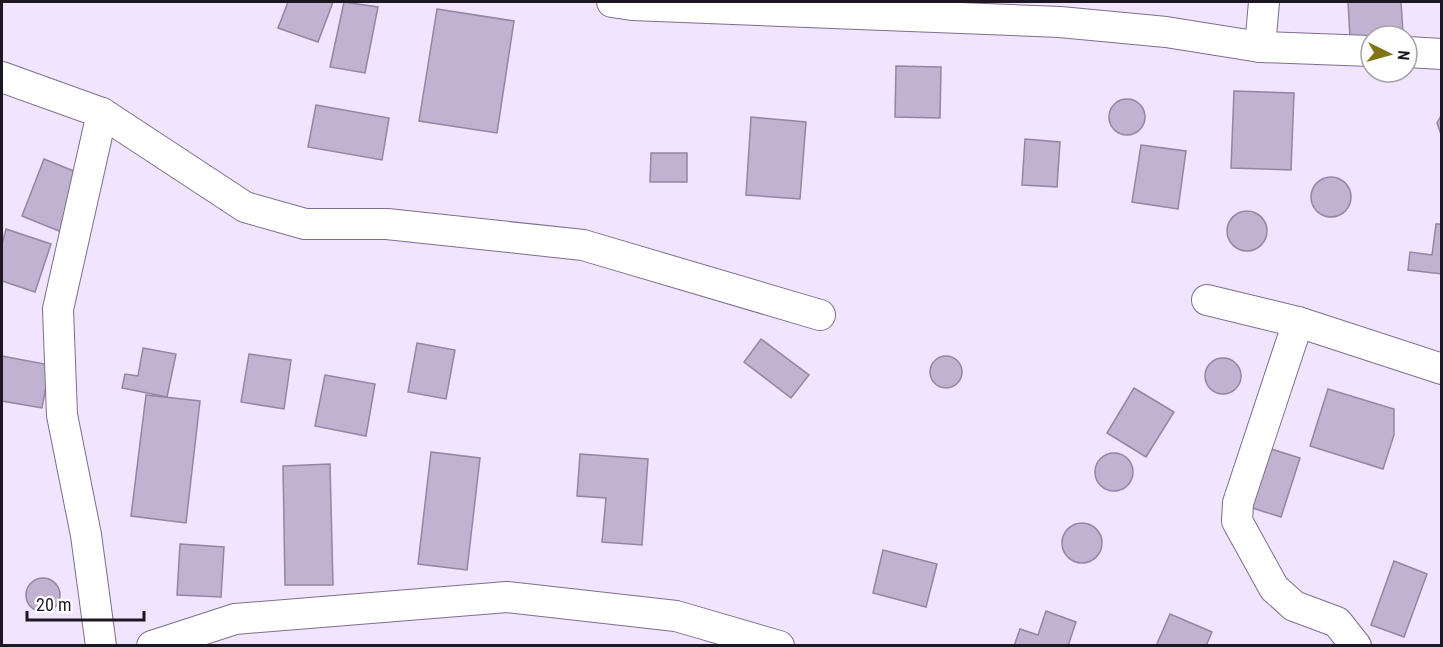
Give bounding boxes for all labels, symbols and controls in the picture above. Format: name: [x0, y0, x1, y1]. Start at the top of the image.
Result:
north arrow: [1359, 24, 1419, 84]
text: N: [1394, 50, 1413, 61]
scale bar: [27, 584, 144, 622]
text: 20 m: [36, 594, 71, 615]

